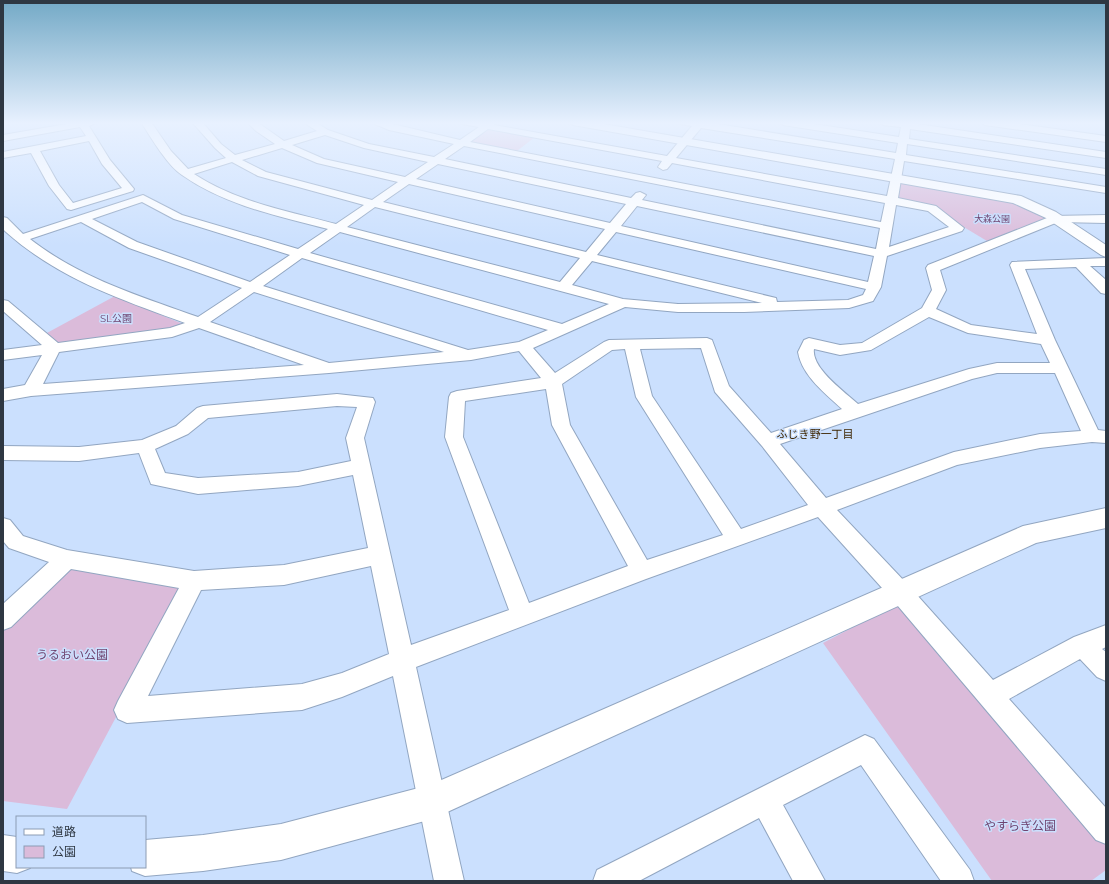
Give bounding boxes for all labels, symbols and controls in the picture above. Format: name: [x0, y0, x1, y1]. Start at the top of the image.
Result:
park label: 大森公園: [974, 213, 1010, 224]
park label: SL公園: [100, 312, 132, 325]
district label: ふじき野一丁目: [777, 427, 854, 441]
park label: うるおい公園: [36, 647, 108, 662]
legend: [16, 816, 146, 868]
park label: やすらぎ公園: [984, 818, 1056, 833]
text: 道路: [52, 824, 76, 839]
text: 公園: [52, 844, 76, 859]

